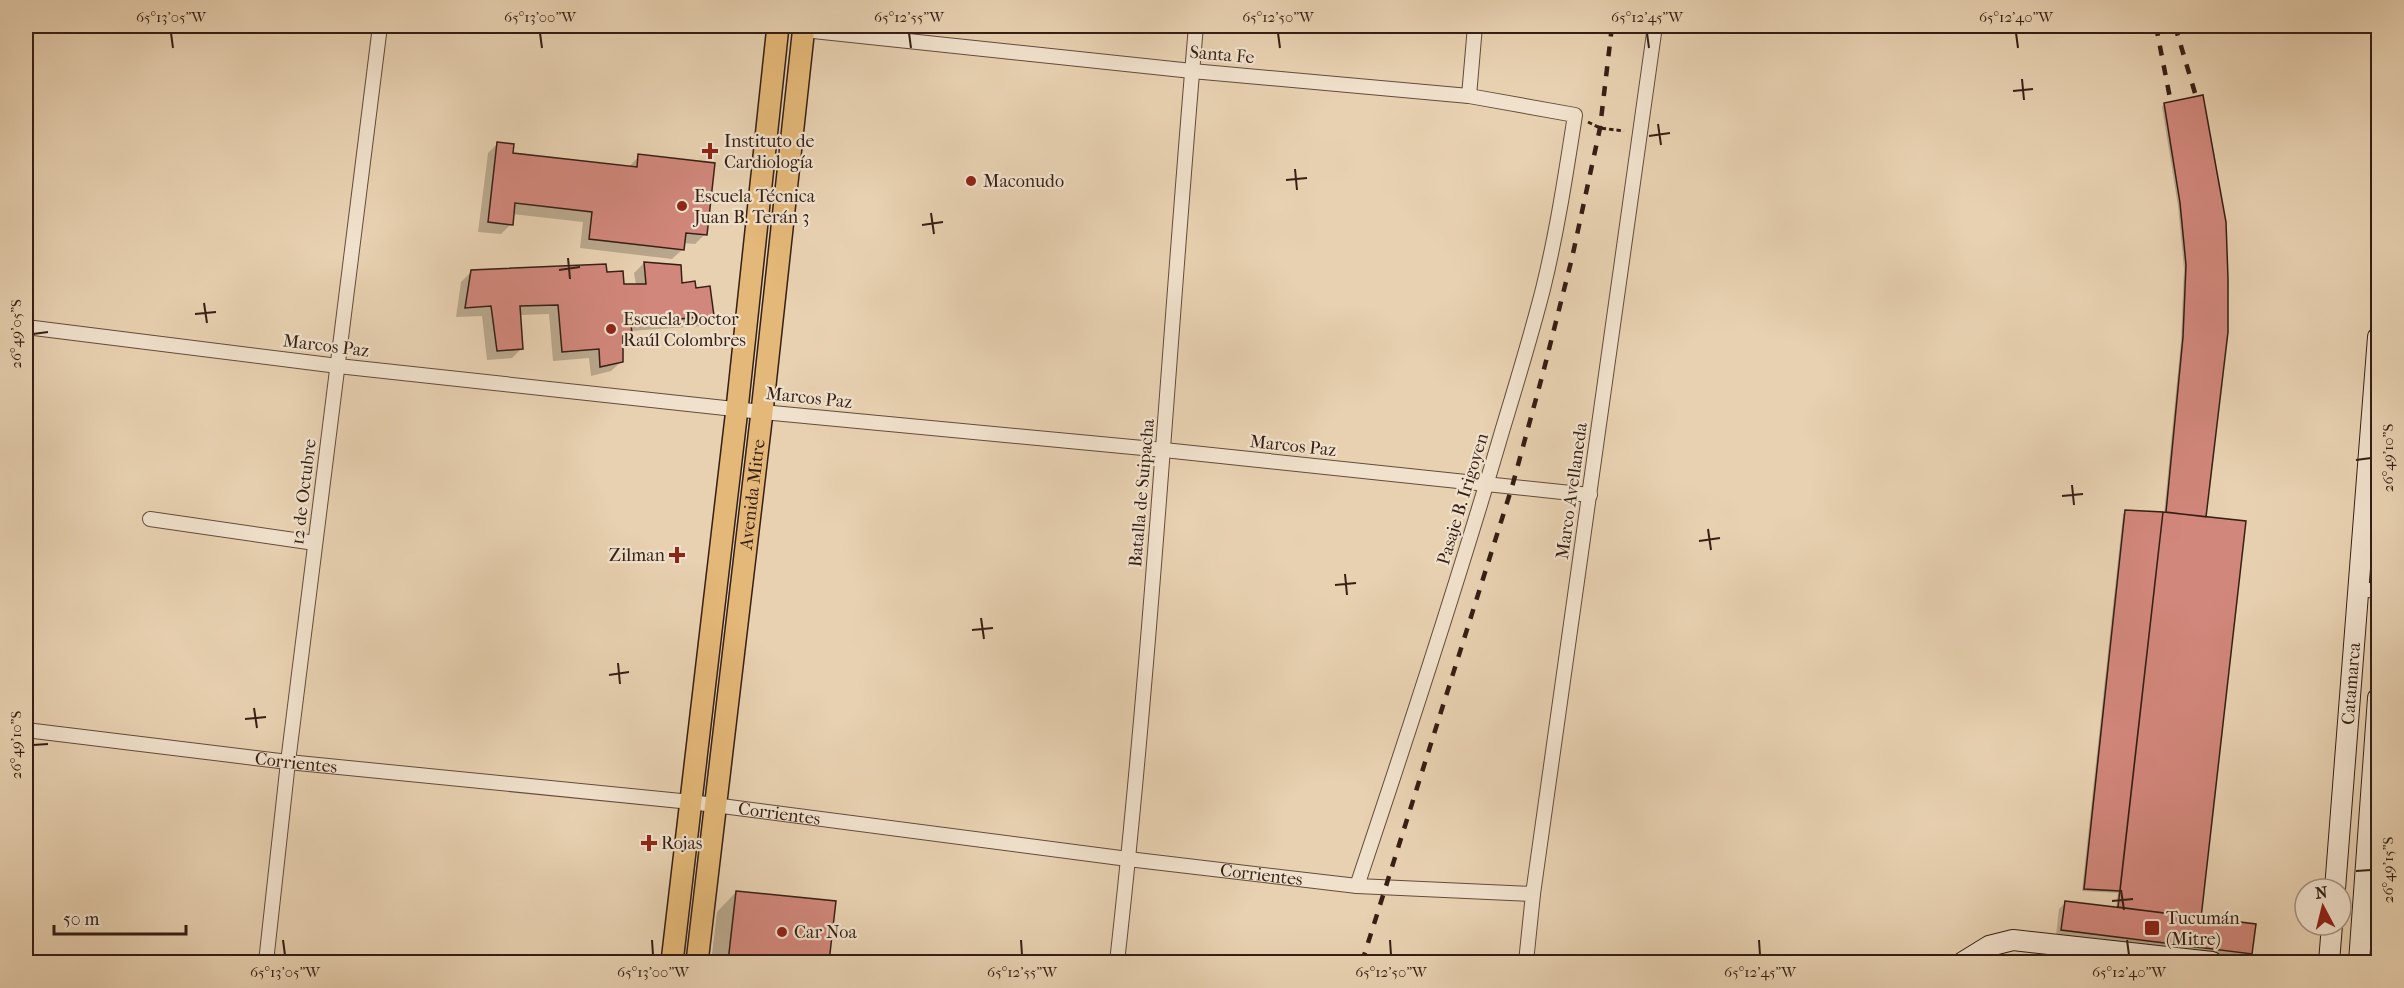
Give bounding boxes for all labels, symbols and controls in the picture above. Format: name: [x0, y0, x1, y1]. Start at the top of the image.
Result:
text: 65°13'05"W: [136, 8, 207, 26]
text: 65°13'00"W: [504, 8, 577, 26]
text: 65°12'55"W: [874, 8, 945, 26]
text: 65°12'50"W: [1242, 8, 1315, 26]
text: 65°12'45"W: [1611, 8, 1684, 26]
text: 65°12'40"W: [1979, 8, 2054, 26]
street label: Santa Fe: [1189, 42, 1255, 68]
place label: Instituto de Cardiología: [724, 131, 815, 173]
marker: Instituto de Cardiología: [701, 142, 719, 160]
place label: Maconudo: [983, 171, 1064, 192]
marker: Maconudo: [964, 174, 978, 188]
place label: Escuela Técnica Juan B. Terán 3: [692, 186, 816, 228]
marker: Escuela Técnica Juan B. Terán 3: [675, 199, 689, 213]
text: 26°49'05"S: [7, 299, 25, 369]
place label: Escuela Doctor Raúl Colombres: [623, 309, 746, 351]
marker: Escuela Doctor Raúl Colombres: [604, 322, 618, 336]
street label: Marcos Paz: [282, 330, 370, 362]
street label: Marcos Paz: [765, 383, 853, 413]
street label: Batalla de Suipacha: [1125, 417, 1159, 568]
street label: Marco Avellaneda: [1552, 421, 1592, 561]
text: 26°49'10"S: [2379, 424, 2397, 492]
street label: Pasaje B. Irigoyen: [1433, 430, 1493, 567]
street label: Marcos Paz: [1249, 431, 1337, 461]
street label: 12 de Octubre: [287, 438, 321, 546]
street label: Avenida Mitre: [735, 438, 769, 552]
place label: Zilman: [609, 545, 666, 566]
marker: Zilman: [670, 548, 684, 562]
street label: Catamarca: [2337, 641, 2365, 726]
text: 26°49'10"S: [7, 711, 25, 779]
street label: Corrientes: [254, 748, 339, 777]
street label: Corrientes: [737, 798, 822, 829]
place label: Rojas: [661, 833, 703, 854]
marker: Rojas: [642, 836, 656, 850]
text: 26°49'15"S: [2379, 836, 2397, 903]
street label: Corrientes: [1219, 859, 1304, 890]
north arrow: [2293, 877, 2353, 937]
text: N: [2314, 882, 2329, 903]
scale bar: [54, 898, 186, 936]
place label: Tucumán (Mitre): [2166, 908, 2240, 950]
text: 50 m: [63, 909, 100, 930]
marker: Tucumán (Mitre): [2143, 919, 2161, 937]
place label: Car Noa: [794, 922, 857, 943]
marker: Car Noa: [775, 925, 789, 939]
text: 65°13'05"W: [250, 963, 321, 981]
text: 65°13'00"W: [617, 963, 690, 981]
text: 65°12'55"W: [987, 963, 1058, 981]
text: 65°12'50"W: [1355, 963, 1428, 981]
text: 65°12'45"W: [1724, 963, 1797, 981]
text: 65°12'40"W: [2092, 963, 2167, 981]

